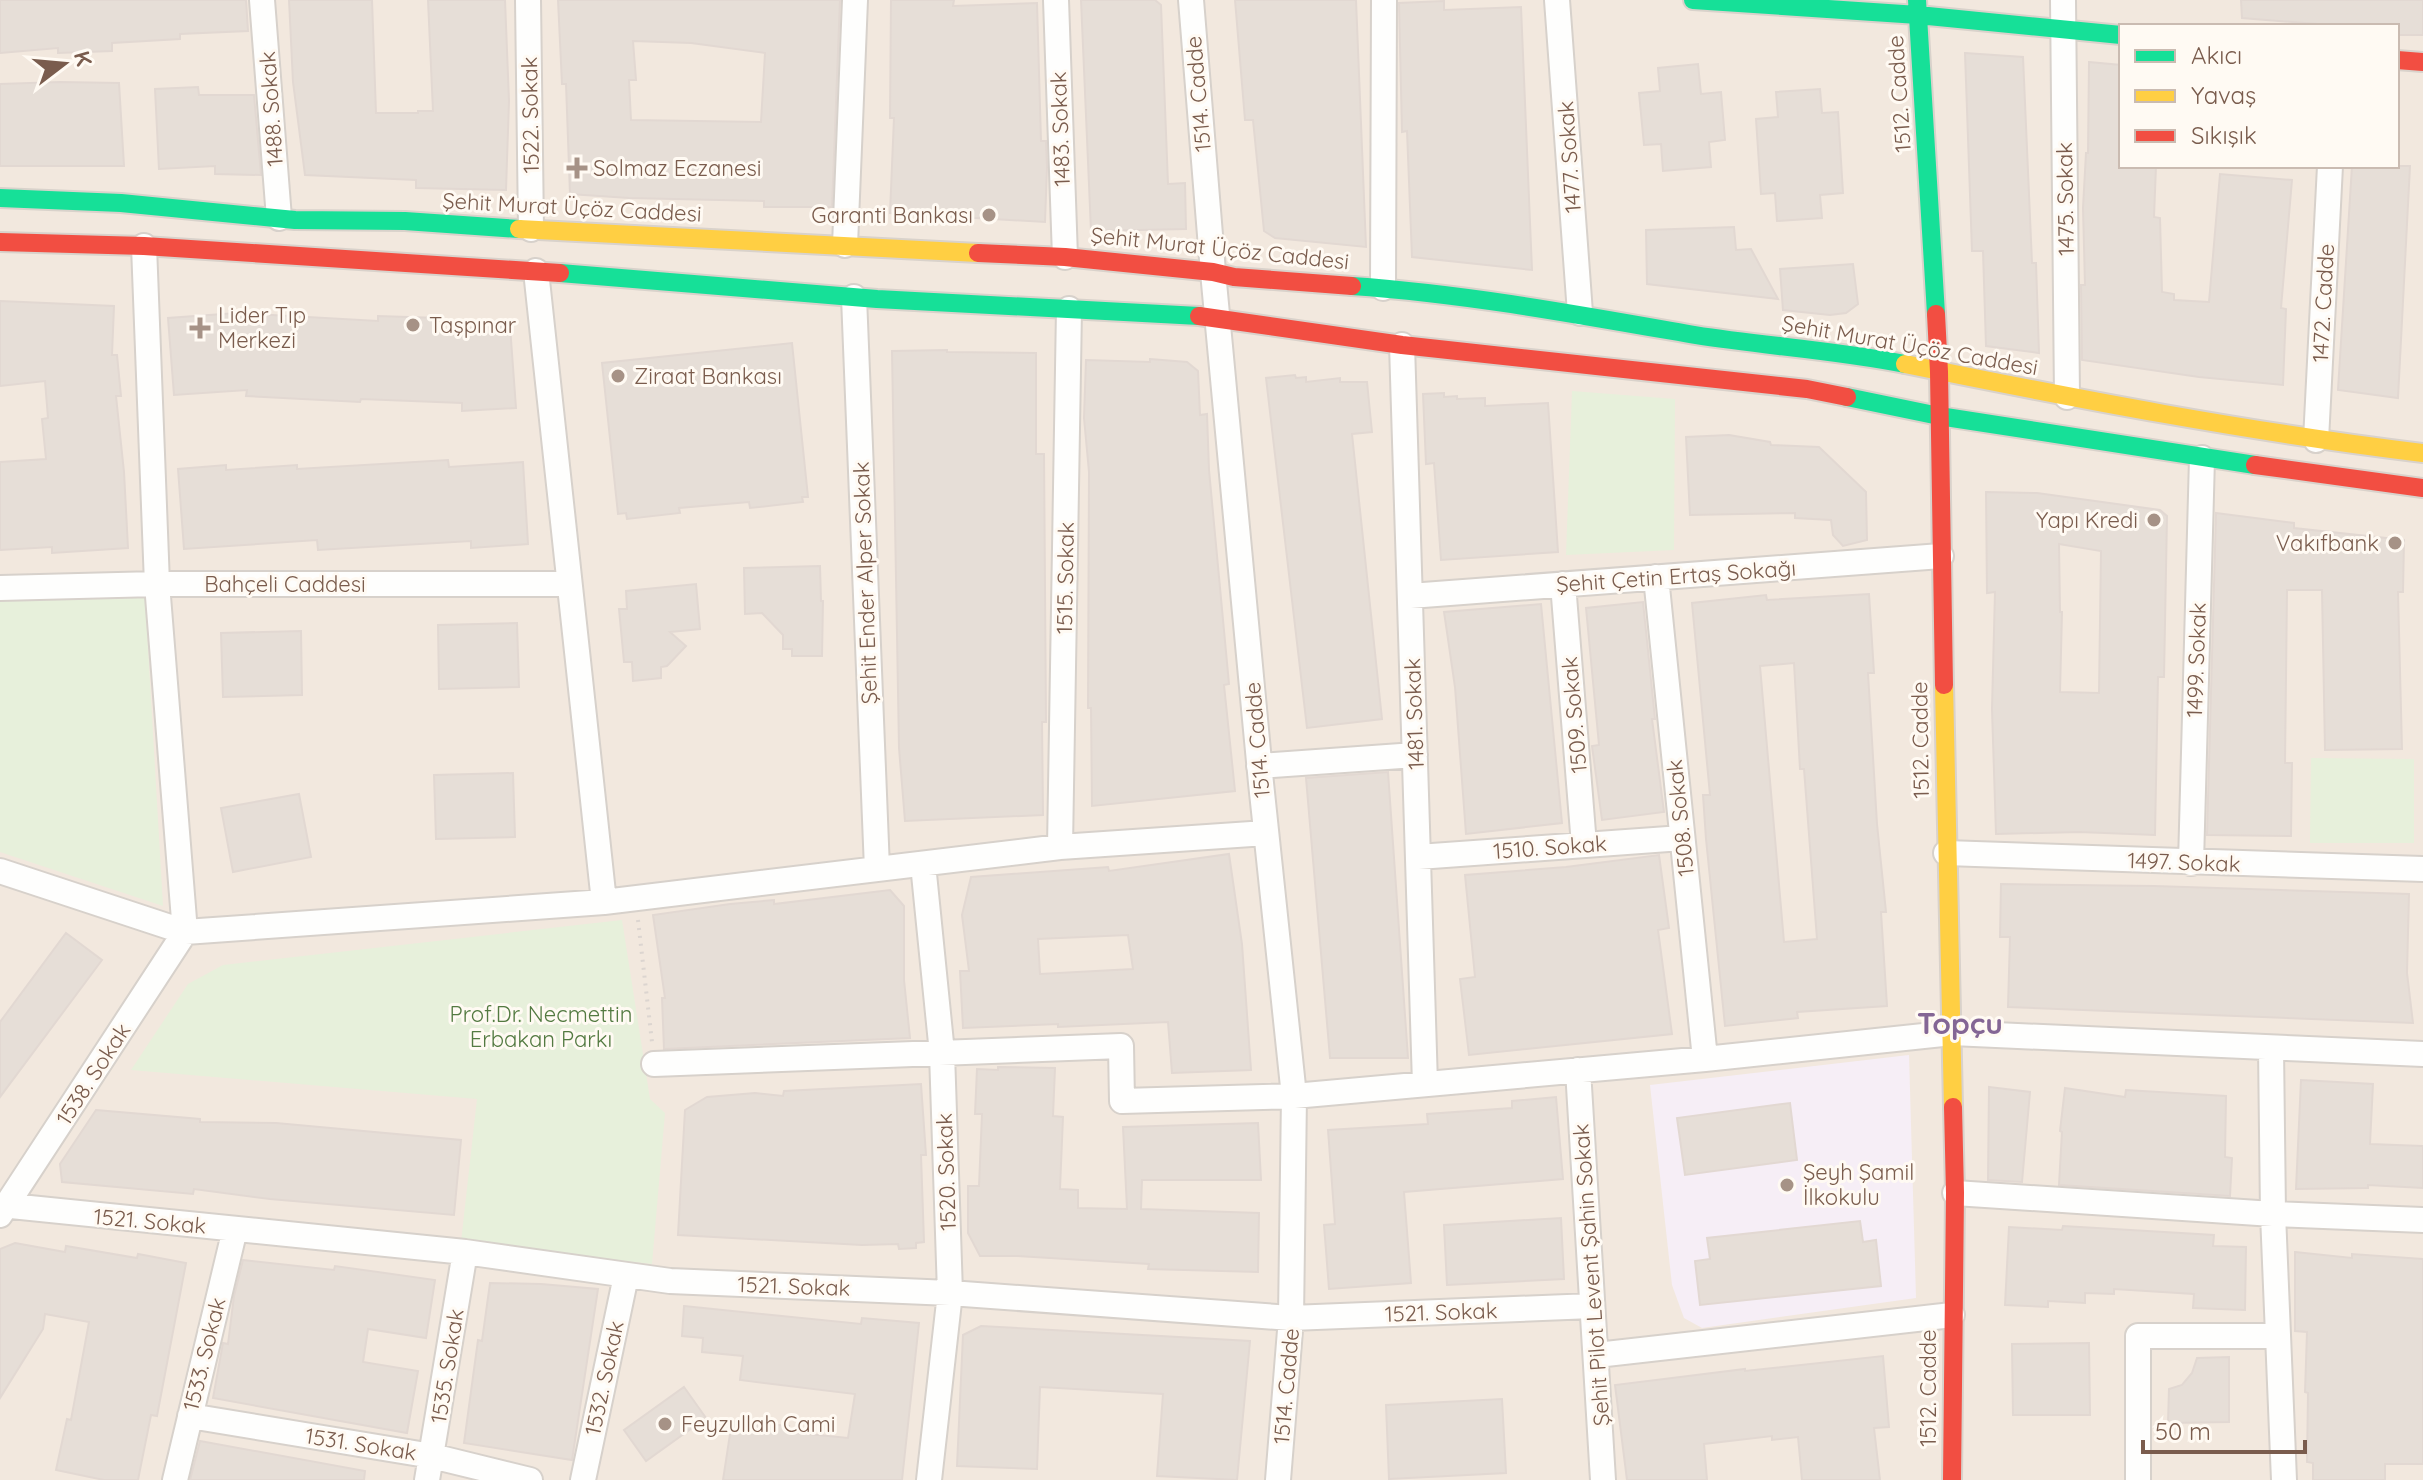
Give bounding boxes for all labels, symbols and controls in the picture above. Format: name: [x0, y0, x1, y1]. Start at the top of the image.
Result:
north arrow: [24, 24, 104, 104]
legend: [2119, 24, 2399, 168]
street label: 1514. Cadde: [1179, 35, 1217, 153]
street label: 1512. Cadde: [1881, 35, 1917, 153]
text: Akıcı: [2191, 40, 2242, 70]
text: K: [68, 48, 99, 69]
street label: 1488. Sokak: [253, 50, 289, 168]
street label: 1522. Sokak: [515, 56, 545, 174]
street label: 1483. Sokak: [1044, 71, 1076, 187]
text: Yavaş: [2191, 80, 2256, 110]
street label: 1477. Sokak: [1551, 100, 1587, 214]
text: Sıkışık: [2191, 120, 2257, 150]
street label: 1475. Sokak: [2050, 142, 2080, 256]
place label: Solmaz Eczanesi: [593, 154, 761, 182]
marker: Solmaz Eczanesi: [568, 159, 586, 177]
street label: Şehit Murat Üçöz Caddesi: [442, 186, 702, 228]
place label: Garanti Bankası: [811, 201, 973, 229]
marker: Garanti Bankası: [980, 206, 998, 224]
street label: Şehit Murat Üçöz Caddesi: [1089, 221, 1351, 275]
street label: 1472. Cadde: [2306, 243, 2340, 363]
place label: Lider Tıp Merkezi: [218, 301, 306, 354]
street label: Şehit Murat Üçöz Caddesi: [1780, 309, 2040, 381]
place label: Taşpınar: [429, 311, 517, 339]
marker: Taşpınar: [404, 316, 422, 334]
marker: Lider Tıp Merkezi: [189, 317, 211, 339]
place label: Ziraat Bankası: [634, 362, 782, 390]
marker: Ziraat Bankası: [609, 367, 627, 385]
street label: Şehit Ender Alper Sokak: [847, 461, 883, 705]
place label: Yapı Kredi: [2036, 506, 2138, 534]
marker: Yapı Kredi: [2145, 511, 2163, 529]
street label: 1515. Sokak: [1050, 522, 1080, 634]
place label: Vakıfbank: [2276, 529, 2379, 557]
marker: Vakıfbank: [2386, 534, 2404, 552]
street label: Şehit Çetin Ertaş Sokağı: [1555, 554, 1797, 598]
street label: Bahçeli Caddesi: [204, 570, 366, 598]
street label: 1499. Sokak: [2180, 602, 2212, 718]
street label: 1509. Sokak: [1555, 655, 1593, 775]
street label: 1481. Sokak: [1398, 658, 1430, 770]
street label: 1514. Cadde: [1238, 681, 1276, 799]
street label: 1512. Cadde: [1905, 681, 1935, 799]
street label: 1508. Sokak: [1660, 758, 1700, 878]
street label: 1510. Sokak: [1492, 829, 1608, 865]
street label: 1497. Sokak: [2127, 846, 2241, 878]
park label: Prof.Dr. Necmettin Erbakan Parkı: [450, 1000, 632, 1053]
district label: Topçu: [1917, 1004, 2003, 1042]
street label: 1538. Sokak: [50, 1018, 136, 1130]
street label: 1520. Sokak: [930, 1113, 962, 1231]
street label: Şehit Pilot Levent Şahin Sokak: [1566, 1123, 1616, 1427]
place label: Şeyh Şamil İlkokulu: [1803, 1158, 1914, 1211]
marker: Şeyh Şamil İlkokulu: [1778, 1176, 1796, 1194]
street label: 1521. Sokak: [93, 1202, 207, 1240]
street label: 1521. Sokak: [737, 1270, 851, 1302]
street label: 1533. Sokak: [176, 1295, 232, 1413]
street label: 1521. Sokak: [1384, 1296, 1498, 1328]
street label: 1535. Sokak: [424, 1307, 470, 1425]
street label: 1532. Sokak: [578, 1318, 630, 1438]
street label: 1514. Cadde: [1267, 1327, 1305, 1445]
street label: 1512. Cadde: [1914, 1329, 1942, 1447]
scale bar: [2143, 1404, 2305, 1454]
place label: Feyzullah Cami: [681, 1410, 835, 1438]
marker: Feyzullah Cami: [656, 1415, 674, 1433]
text: 50 m: [2155, 1416, 2211, 1446]
street label: 1531. Sokak: [303, 1421, 419, 1467]

